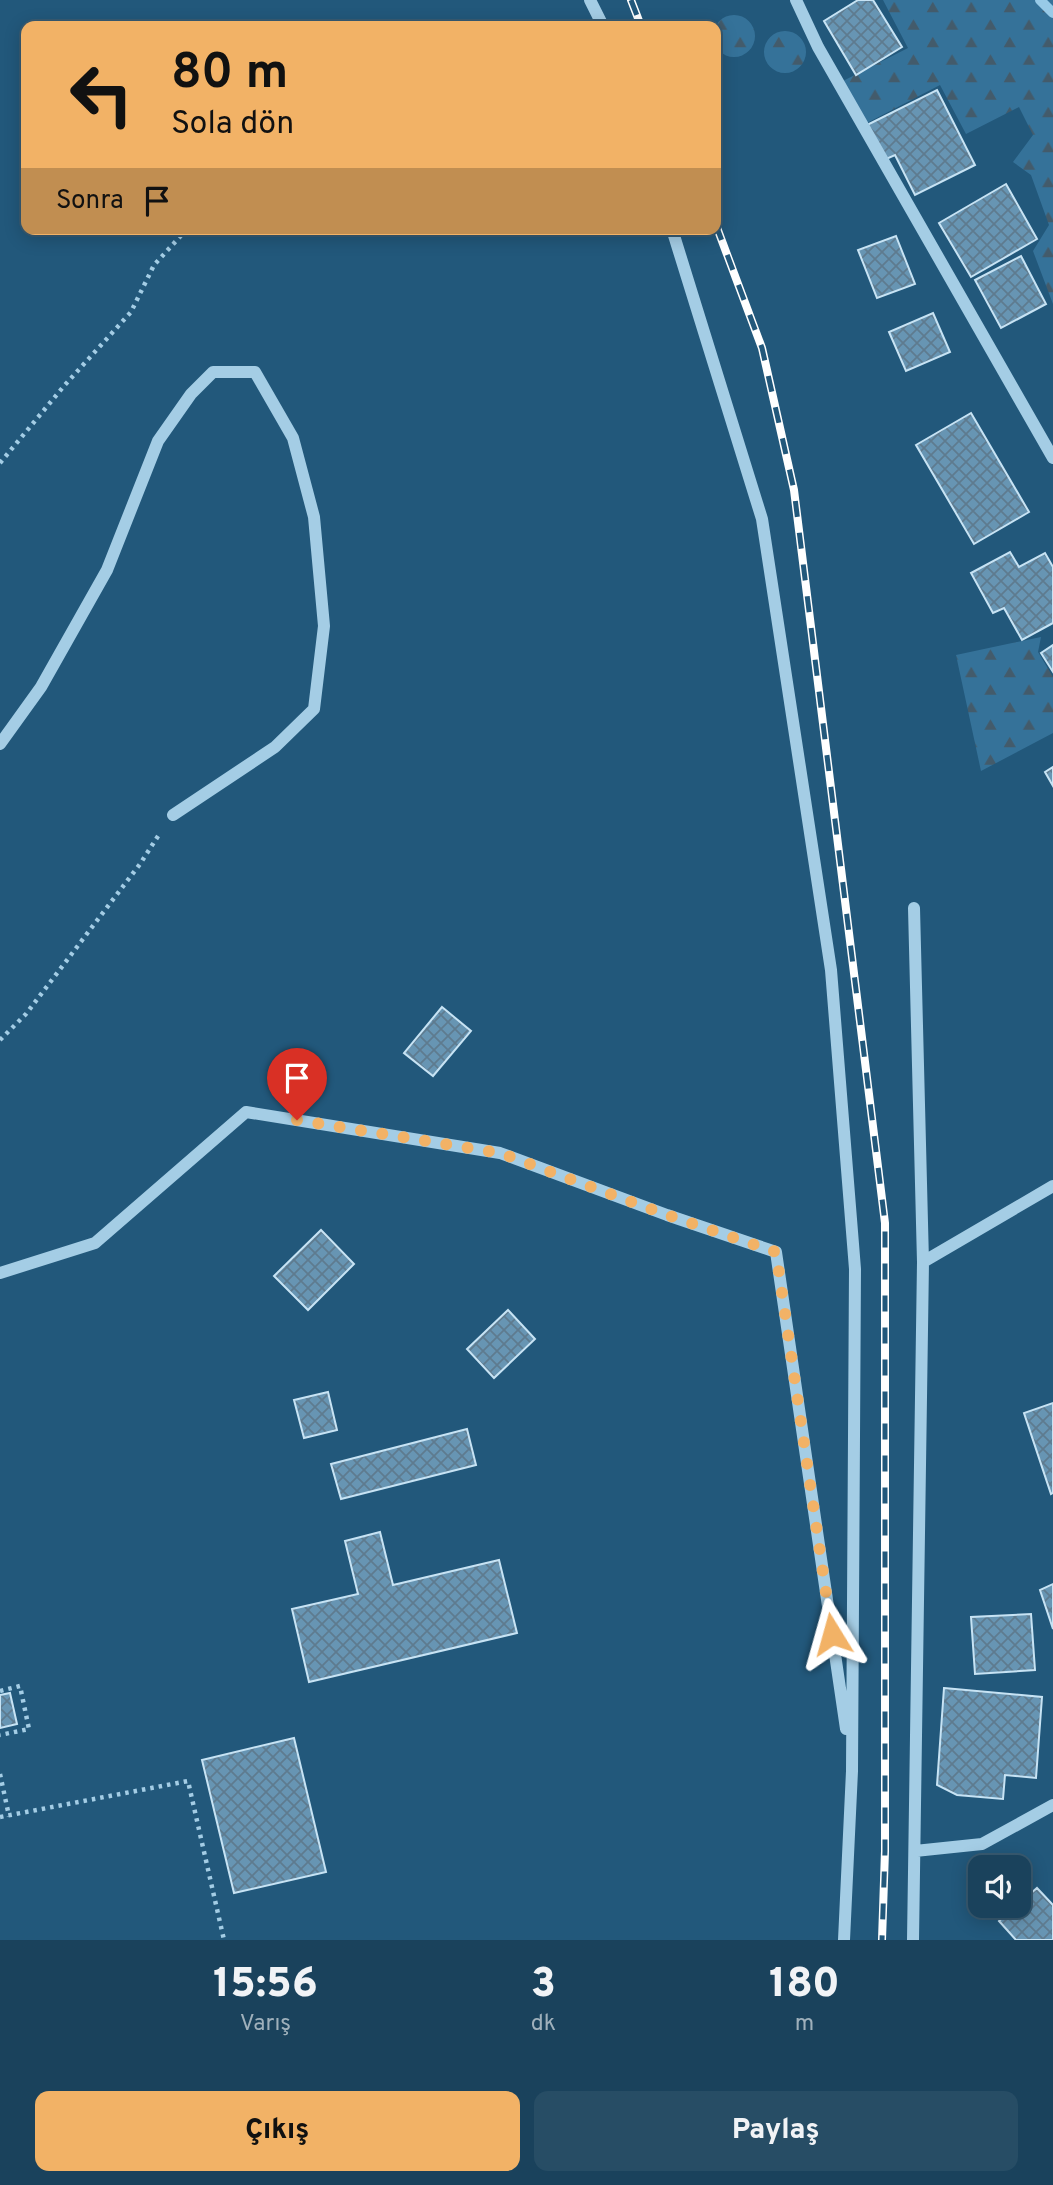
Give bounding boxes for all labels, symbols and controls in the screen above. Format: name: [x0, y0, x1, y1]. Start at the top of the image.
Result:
text: 80 m: [171, 44, 288, 106]
icon: left: [56, 49, 147, 140]
text: Sola dön: [171, 105, 294, 145]
icon: arrive: [138, 182, 176, 220]
text: Sonra: [56, 185, 124, 218]
pin: [267, 1048, 327, 1120]
icon: arrive: [278, 1059, 316, 1097]
position arrow: [795, 1597, 869, 1671]
map controls: [968, 1855, 1031, 1918]
button: sound: [968, 1855, 1031, 1918]
text: 15:56: [213, 1959, 318, 2012]
text: 3: [531, 1959, 556, 2012]
text: 180: [769, 1959, 840, 2012]
text: Varış: [240, 2010, 291, 2039]
text: dk: [531, 2010, 556, 2039]
text: m: [795, 2010, 814, 2039]
button: Çıkış: [35, 2091, 520, 2171]
button: Paylaş: [534, 2091, 1018, 2171]

